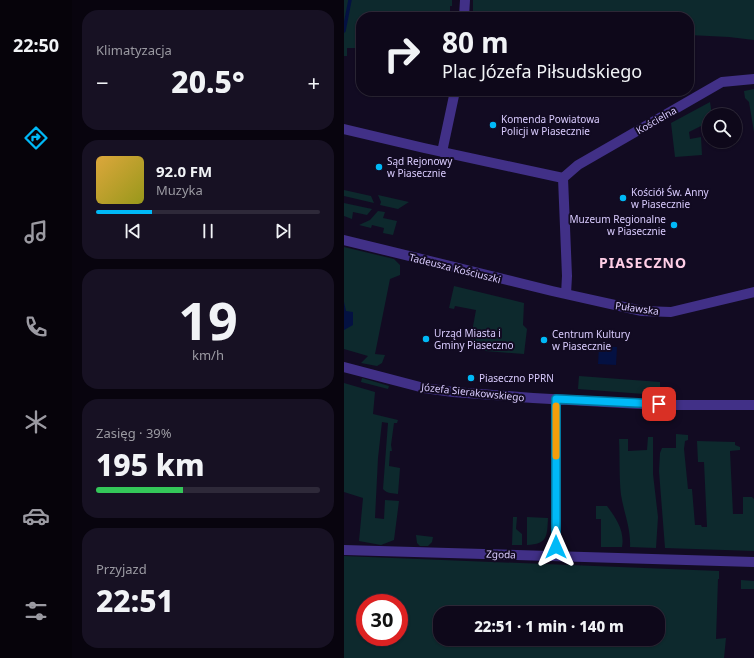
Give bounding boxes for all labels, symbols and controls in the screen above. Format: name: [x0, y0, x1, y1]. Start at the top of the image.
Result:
text: 80 m: [442, 23, 509, 61]
icon: right: [376, 28, 428, 80]
text: 22:50: [13, 33, 59, 57]
text: Klimatyzacja: [96, 41, 172, 59]
text: Plac Józefa Piłsudskiego: [442, 59, 642, 83]
text: 20.5°: [171, 61, 245, 102]
text: −: [96, 67, 109, 97]
text: +: [307, 67, 320, 97]
street label: Kościelna: [633, 103, 679, 137]
map controls: [702, 108, 742, 148]
button: search: [702, 108, 742, 148]
place label: Komenda Powiatowa Policji w Piasecznie: [501, 112, 600, 138]
marker: Komenda Powiatowa Policji w Piasecznie: [488, 120, 498, 130]
icon: directions: [22, 124, 50, 152]
place label: Sąd Rejonowy w Piasecznie: [387, 154, 453, 180]
text: 92.0 FM: [156, 161, 212, 181]
marker: Sąd Rejonowy w Piasecznie: [374, 162, 384, 172]
text: Muzyka: [156, 181, 203, 199]
place label: Kościół Św. Anny w Piasecznie: [631, 185, 710, 211]
marker: Kościół Św. Anny w Piasecznie: [618, 193, 628, 203]
place label: Muzeum Regionalne w Piasecznie: [569, 212, 666, 238]
icon: music: [22, 218, 50, 246]
icon: previous: [122, 220, 144, 242]
icon: pause: [197, 220, 219, 242]
icon: next: [272, 220, 294, 242]
marker: Muzeum Regionalne w Piasecznie: [669, 220, 679, 230]
street label: Tadeusza Kościuszki: [408, 250, 502, 286]
district label: PIASECZNO: [599, 253, 687, 272]
text: 19: [178, 284, 238, 355]
street label: Puławska: [614, 298, 660, 318]
icon: phone: [22, 313, 50, 341]
place label: Urząd Miasta i Gminy Piaseczno: [434, 326, 514, 352]
place label: Centrum Kultury w Piasecznie: [552, 327, 631, 353]
marker: Urząd Miasta i Gminy Piaseczno: [421, 334, 431, 344]
marker: Centrum Kultury w Piasecznie: [539, 335, 549, 345]
text: km/h: [192, 346, 224, 364]
place label: Piaseczno PPRN: [479, 371, 554, 385]
marker: Piaseczno PPRN: [466, 373, 476, 383]
street label: Józefa Sierakowskiego: [420, 380, 525, 404]
pin: [642, 387, 676, 421]
icon: arrive: [648, 393, 670, 415]
icon: climate: [22, 408, 50, 436]
text: Zasięg · 39%: [96, 424, 172, 442]
text: 195 km: [96, 444, 205, 485]
icon: car: [22, 502, 50, 530]
position arrow: [535, 526, 577, 568]
street label: Zgoda: [486, 546, 516, 562]
text: Przyjazd: [96, 560, 147, 578]
text: 22:51: [96, 580, 174, 621]
speed limit sign: 30: [356, 594, 408, 646]
icon: filters: [22, 597, 50, 625]
text: 22:51 · 1 min · 140 m: [474, 616, 624, 636]

